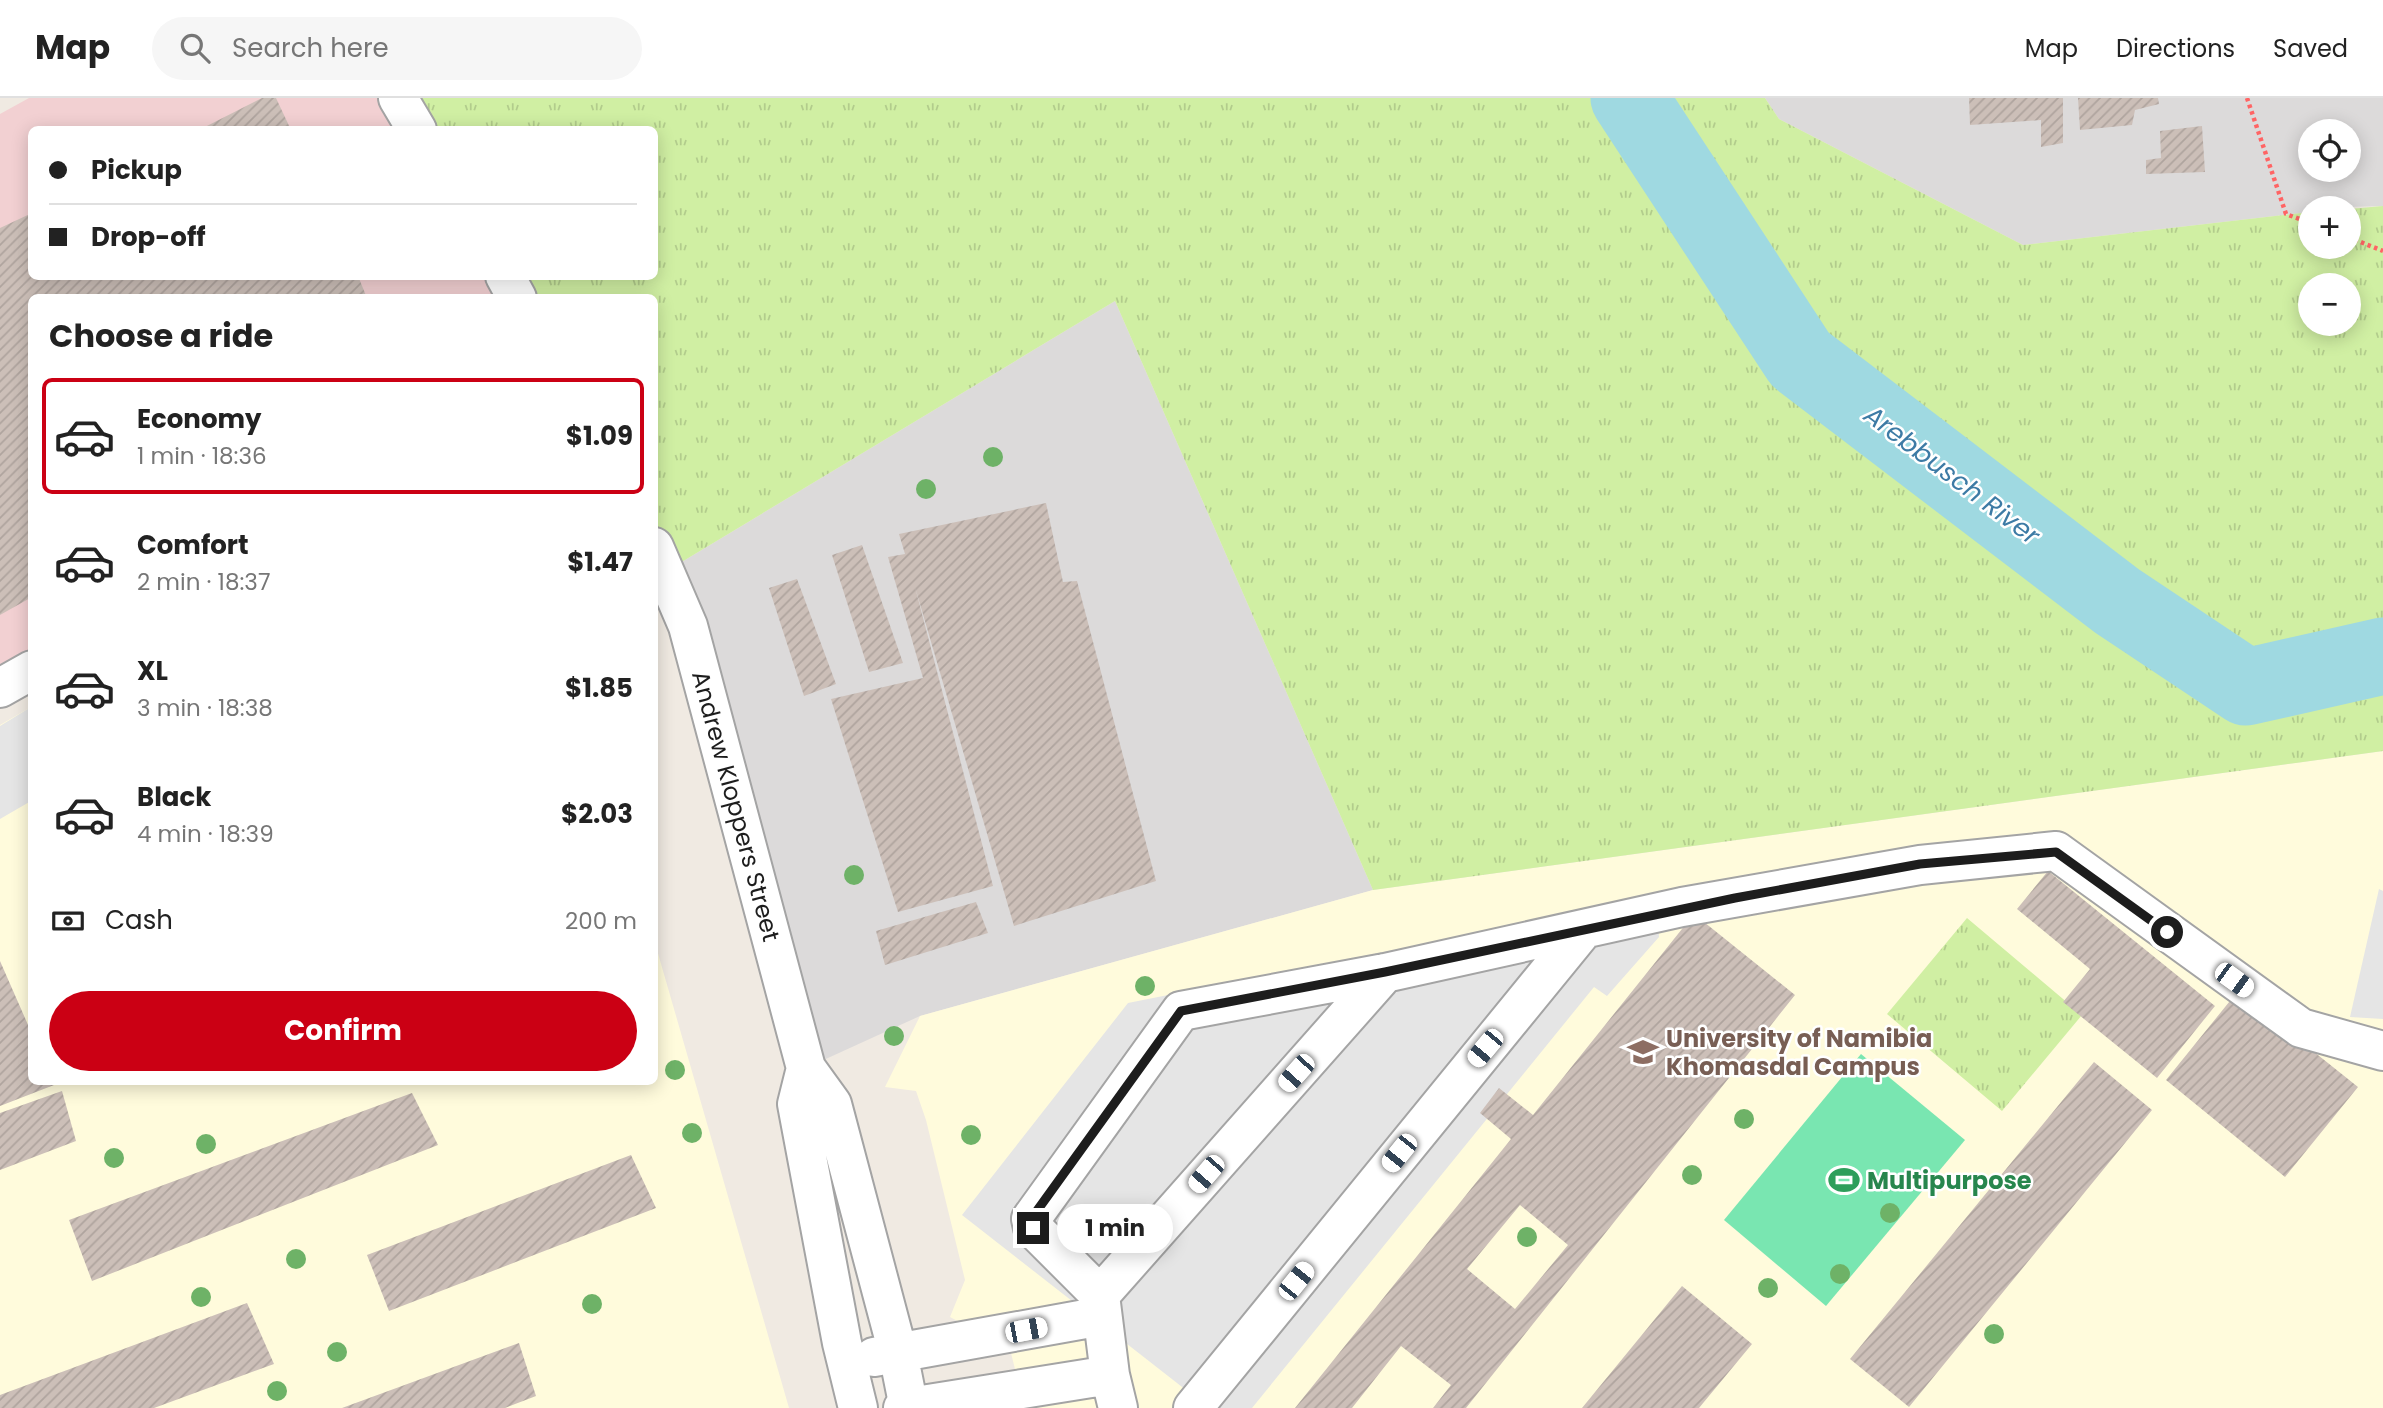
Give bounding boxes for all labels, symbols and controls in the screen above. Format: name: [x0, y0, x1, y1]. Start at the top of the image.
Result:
search box: [152, 17, 642, 80]
text: Map: [35, 24, 110, 71]
icon: search: [176, 29, 214, 67]
text: Search here: [232, 30, 389, 66]
text: Map: [2025, 32, 2078, 65]
text: Directions: [2116, 32, 2235, 65]
text: Saved: [2273, 32, 2348, 65]
map controls: [2298, 119, 2361, 336]
button: locate: [2298, 119, 2361, 182]
text: Pickup: [91, 152, 182, 188]
button: +: [2298, 196, 2361, 259]
text: Drop-off: [91, 219, 206, 255]
button: −: [2298, 273, 2361, 336]
text: Choose a ride: [49, 313, 273, 358]
water label: Arebbusch River: [1856, 396, 2048, 554]
text: Economy: [137, 401, 261, 437]
icon: car: [53, 405, 116, 468]
text: $1.09: [566, 418, 633, 454]
text: 1 min · 18:36: [137, 440, 267, 472]
text: Comfort: [137, 527, 249, 563]
icon: car: [53, 531, 116, 594]
text: $1.47: [567, 544, 633, 580]
text: 2 min · 18:37: [137, 566, 270, 598]
text: XL: [137, 653, 168, 689]
icon: car: [53, 657, 116, 720]
street label: Andrew Kloppers Street: [684, 667, 788, 945]
text: $1.85: [565, 670, 633, 706]
text: 3 min · 18:38: [137, 692, 273, 724]
text: Black: [137, 779, 211, 815]
icon: car: [53, 783, 116, 846]
text: $2.03: [561, 796, 633, 832]
text: 4 min · 18:39: [137, 818, 274, 850]
icon: cash: [49, 902, 87, 940]
text: Cash: [105, 902, 173, 938]
text: 200 m: [565, 905, 637, 937]
route start: [2151, 916, 2183, 948]
car: [2211, 959, 2258, 1001]
button: Confirm: [49, 991, 637, 1071]
place label: University of Namibia Khomasdal Campus: [1666, 1022, 1932, 1083]
car: [1464, 1025, 1507, 1071]
school or university icon: University of Namibia Khomasdal Campus: [1626, 1035, 1660, 1069]
car: [1275, 1050, 1318, 1096]
car: [1378, 1130, 1421, 1176]
car: [1185, 1151, 1228, 1197]
sports icon: Multipurpose: [1827, 1163, 1861, 1197]
place label: Multipurpose: [1867, 1164, 2032, 1197]
callout: 1 min: [1058, 1204, 1173, 1252]
route end: [1017, 1212, 1049, 1244]
text: 1 min: [1085, 1212, 1145, 1244]
car: [1275, 1258, 1318, 1304]
car: [1004, 1316, 1049, 1344]

